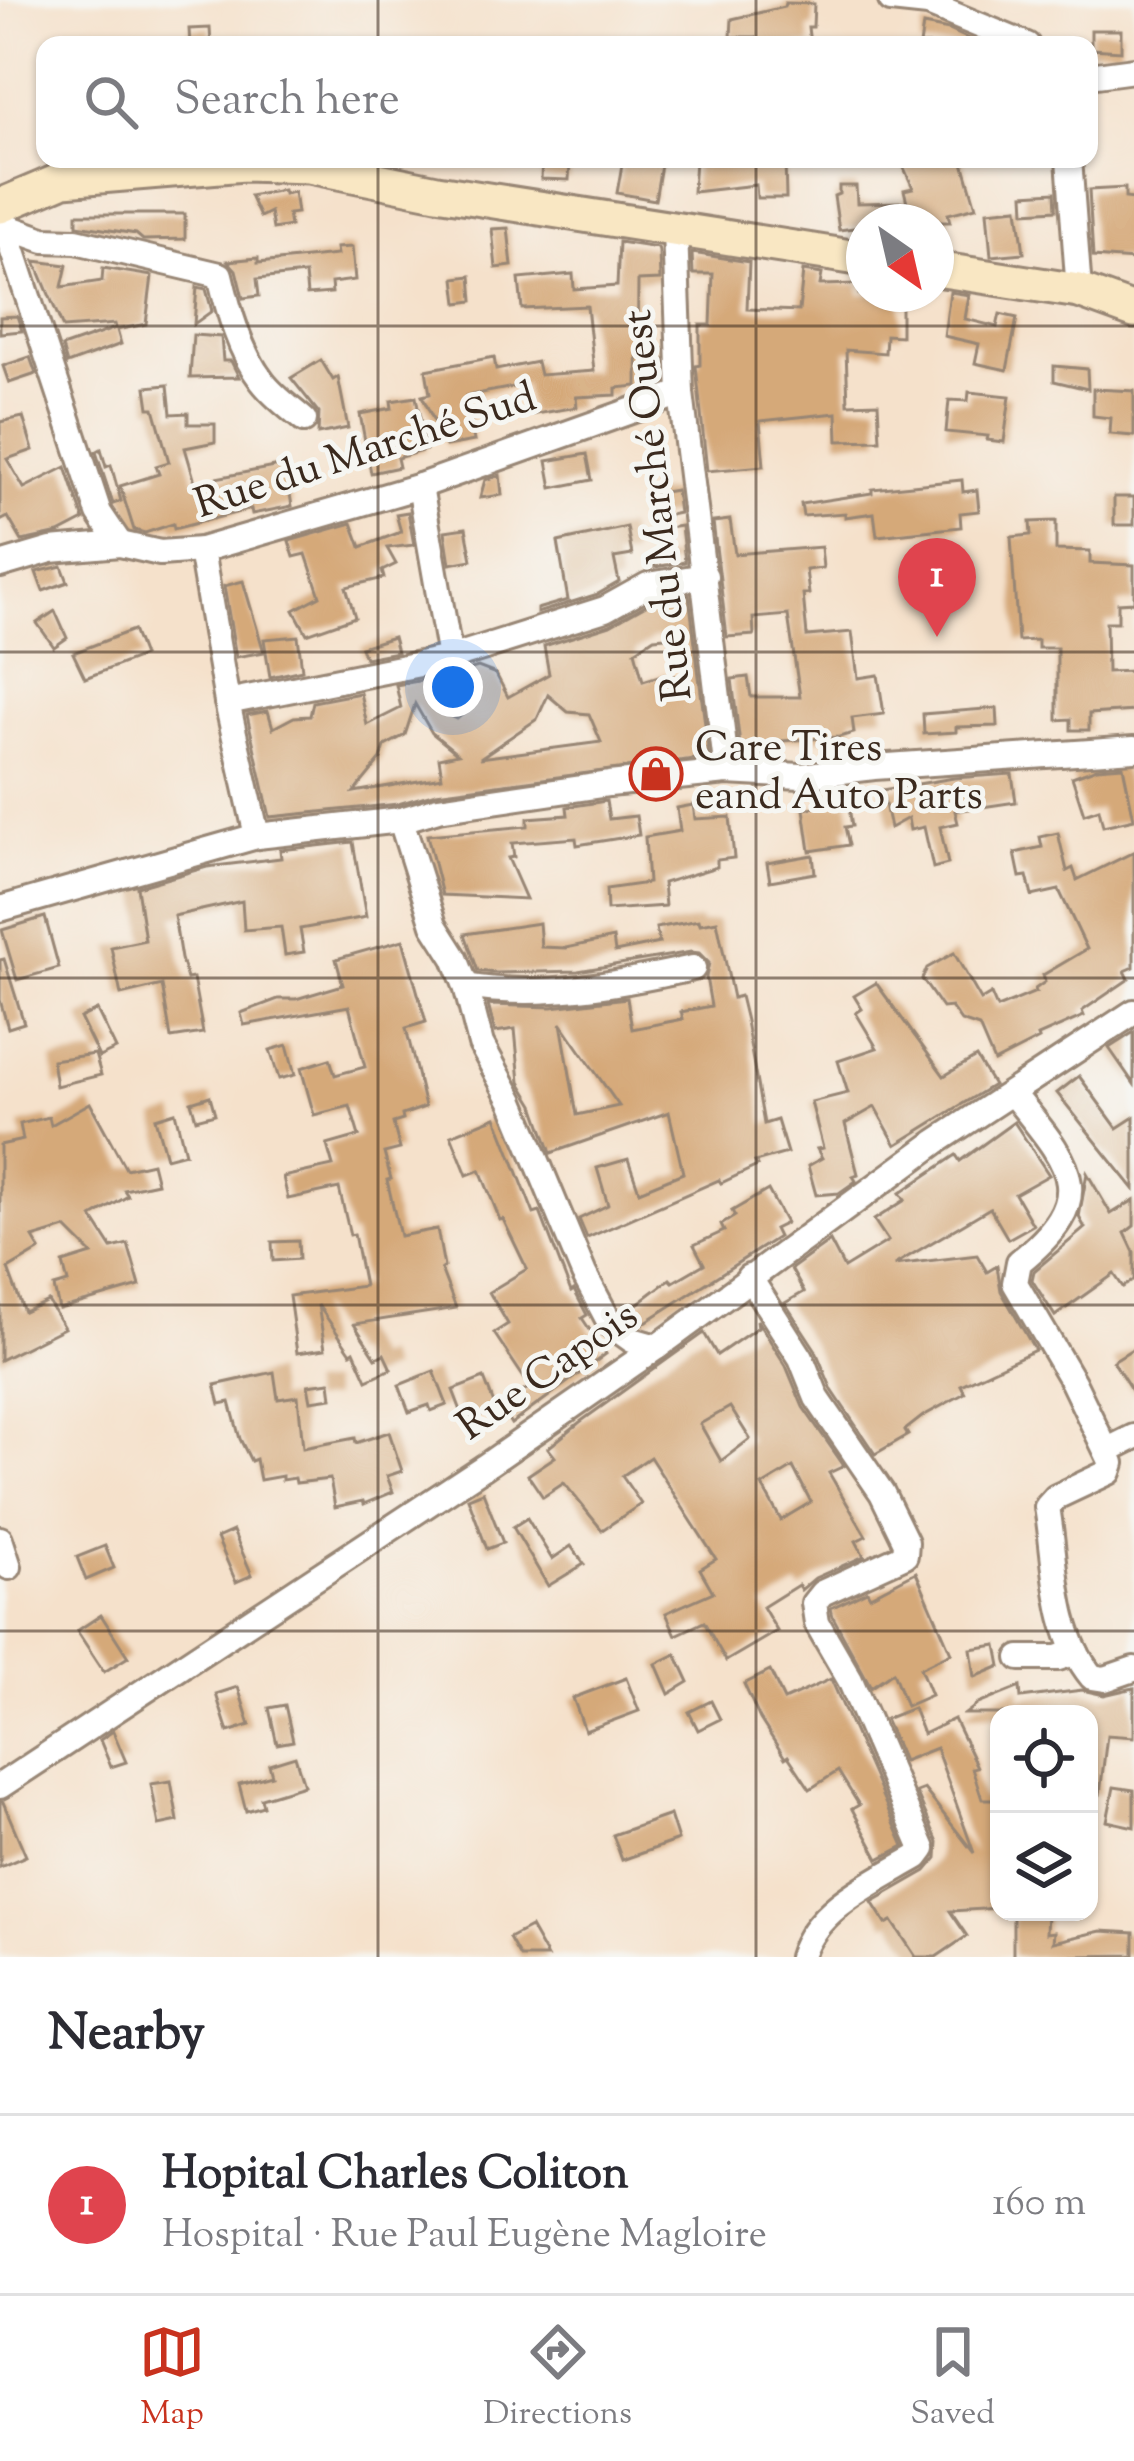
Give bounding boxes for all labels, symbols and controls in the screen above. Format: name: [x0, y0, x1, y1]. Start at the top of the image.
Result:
search box: [36, 36, 1098, 168]
icon: search: [78, 69, 144, 135]
text: Search here: [174, 70, 400, 135]
north arrow: [846, 204, 954, 312]
street label: Rue du Marché Ouest: [610, 306, 710, 704]
street label: Rue du Marché Sud: [188, 370, 544, 536]
pin: 1: [898, 538, 976, 637]
your location: [423, 657, 483, 717]
place label: Care Tires eand Auto Parts: [695, 720, 983, 828]
shop icon: Care Tires eand Auto Parts: [628, 746, 684, 802]
street label: Rue Capois: [446, 1289, 652, 1457]
map controls: [990, 1705, 1098, 1921]
button: locate: [990, 1705, 1098, 1813]
button: layers: [990, 1813, 1098, 1921]
text: Nearby: [48, 1999, 205, 2072]
text: Hopital Charles Coliton: [162, 2144, 629, 2209]
text: 1: [80, 2177, 94, 2233]
text: 160 m: [992, 2177, 1086, 2233]
text: Hospital · Rue Paul Eugène Magloire: [162, 2209, 767, 2265]
tab: Map: [139, 2319, 205, 2439]
tab: Directions: [483, 2319, 632, 2439]
tab: Saved: [910, 2319, 995, 2439]

